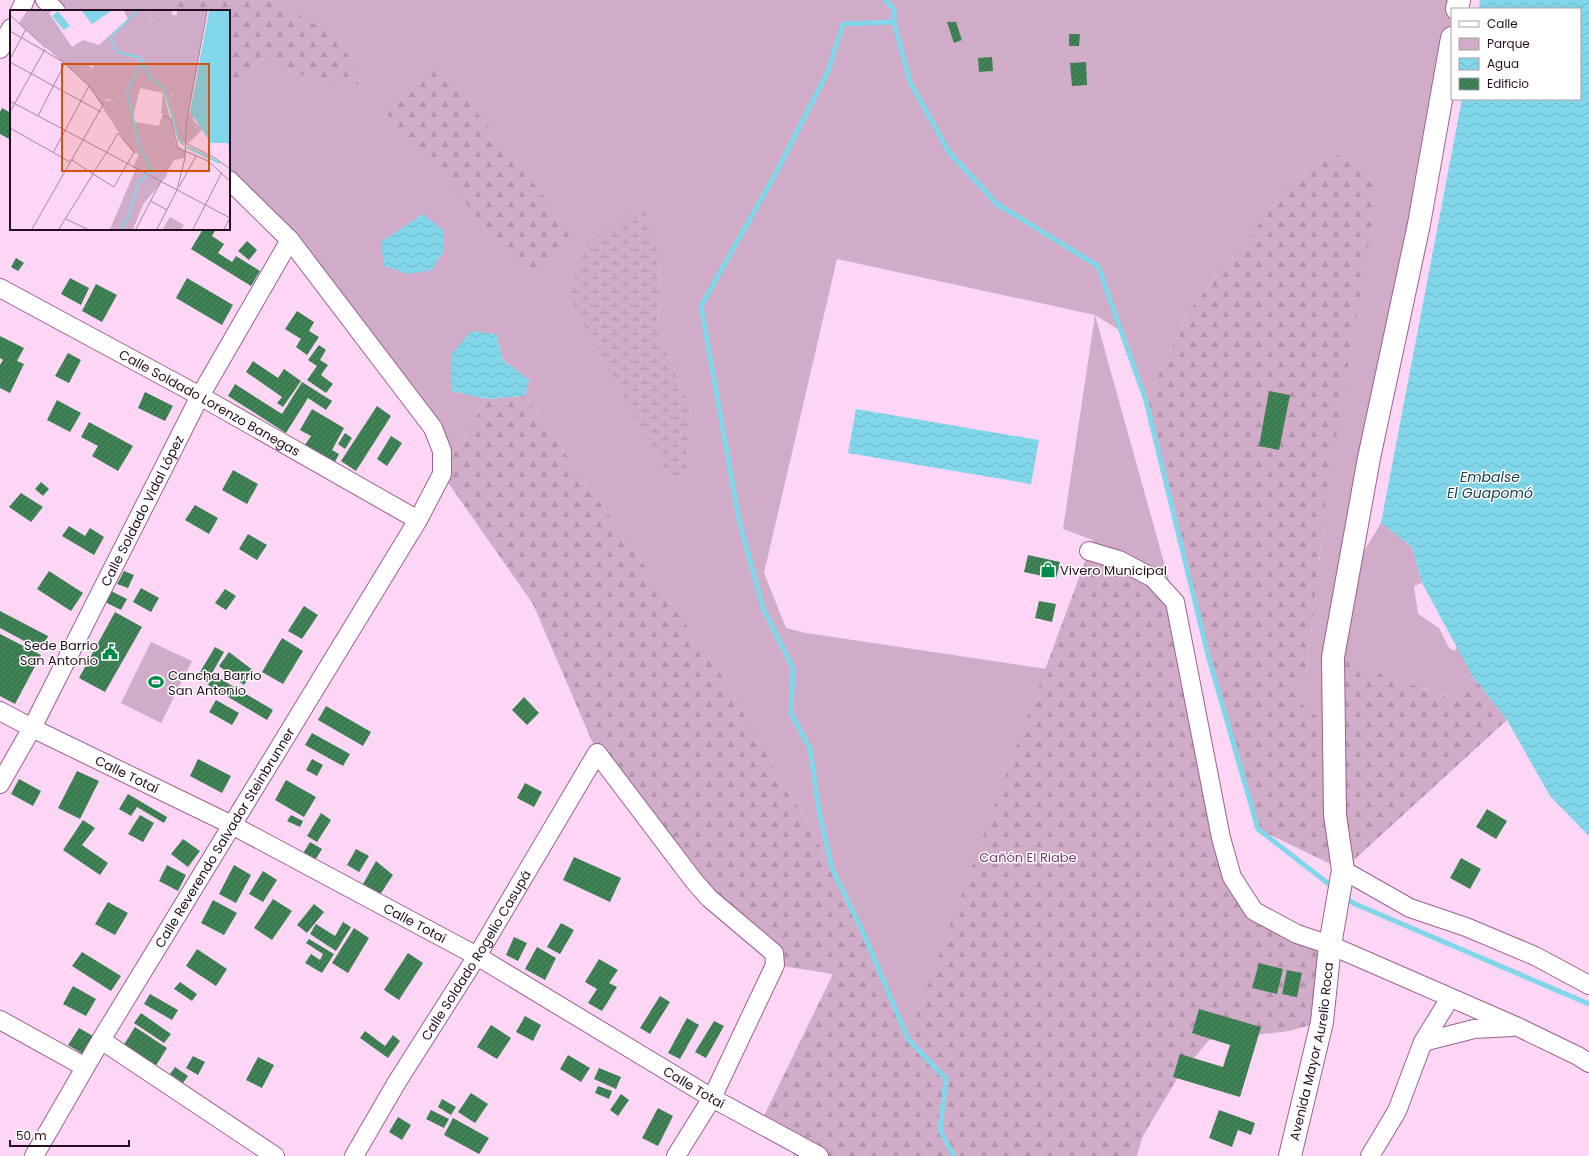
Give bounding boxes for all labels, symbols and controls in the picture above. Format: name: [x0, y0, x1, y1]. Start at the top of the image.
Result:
legend: [1451, 8, 1581, 100]
inset map: [10, 10, 230, 230]
text: Calle: [1487, 15, 1518, 32]
text: Parque: [1487, 35, 1530, 52]
text: Agua: [1487, 55, 1519, 72]
text: Edificio: [1487, 75, 1529, 92]
street label: Calle Soldado Lorenzo Banegas: [116, 345, 304, 461]
street label: Calle Soldado Vidal López: [96, 432, 188, 590]
water label: Embalse El Guapomó: [1447, 467, 1533, 503]
shop icon: Vivero Municipal: [1039, 561, 1057, 579]
place label: Vivero Municipal: [1060, 561, 1167, 580]
place label: Sede Barrio San Antonio: [20, 636, 98, 670]
public building icon: Sede Barrio San Antonio: [101, 643, 119, 661]
place label: Cancha Barrio San Antonio: [168, 666, 262, 700]
sports icon: Cancha Barrio San Antonio: [147, 673, 165, 691]
street label: Calle Reverendo Salvador Steinbrunner: [150, 724, 299, 951]
street label: Calle Totaí: [92, 751, 162, 798]
park label: Cañón El Riabe: [979, 848, 1077, 867]
street label: Calle Soldado Rogelio Casupá: [416, 866, 535, 1044]
street label: Calle Totaí: [380, 898, 450, 947]
street label: Avenida Mayor Aurelio Roca: [1284, 961, 1338, 1143]
street label: Calle Totaí: [660, 1061, 728, 1113]
scale bar: [10, 1122, 129, 1148]
text: 50 m: [16, 1127, 47, 1144]

